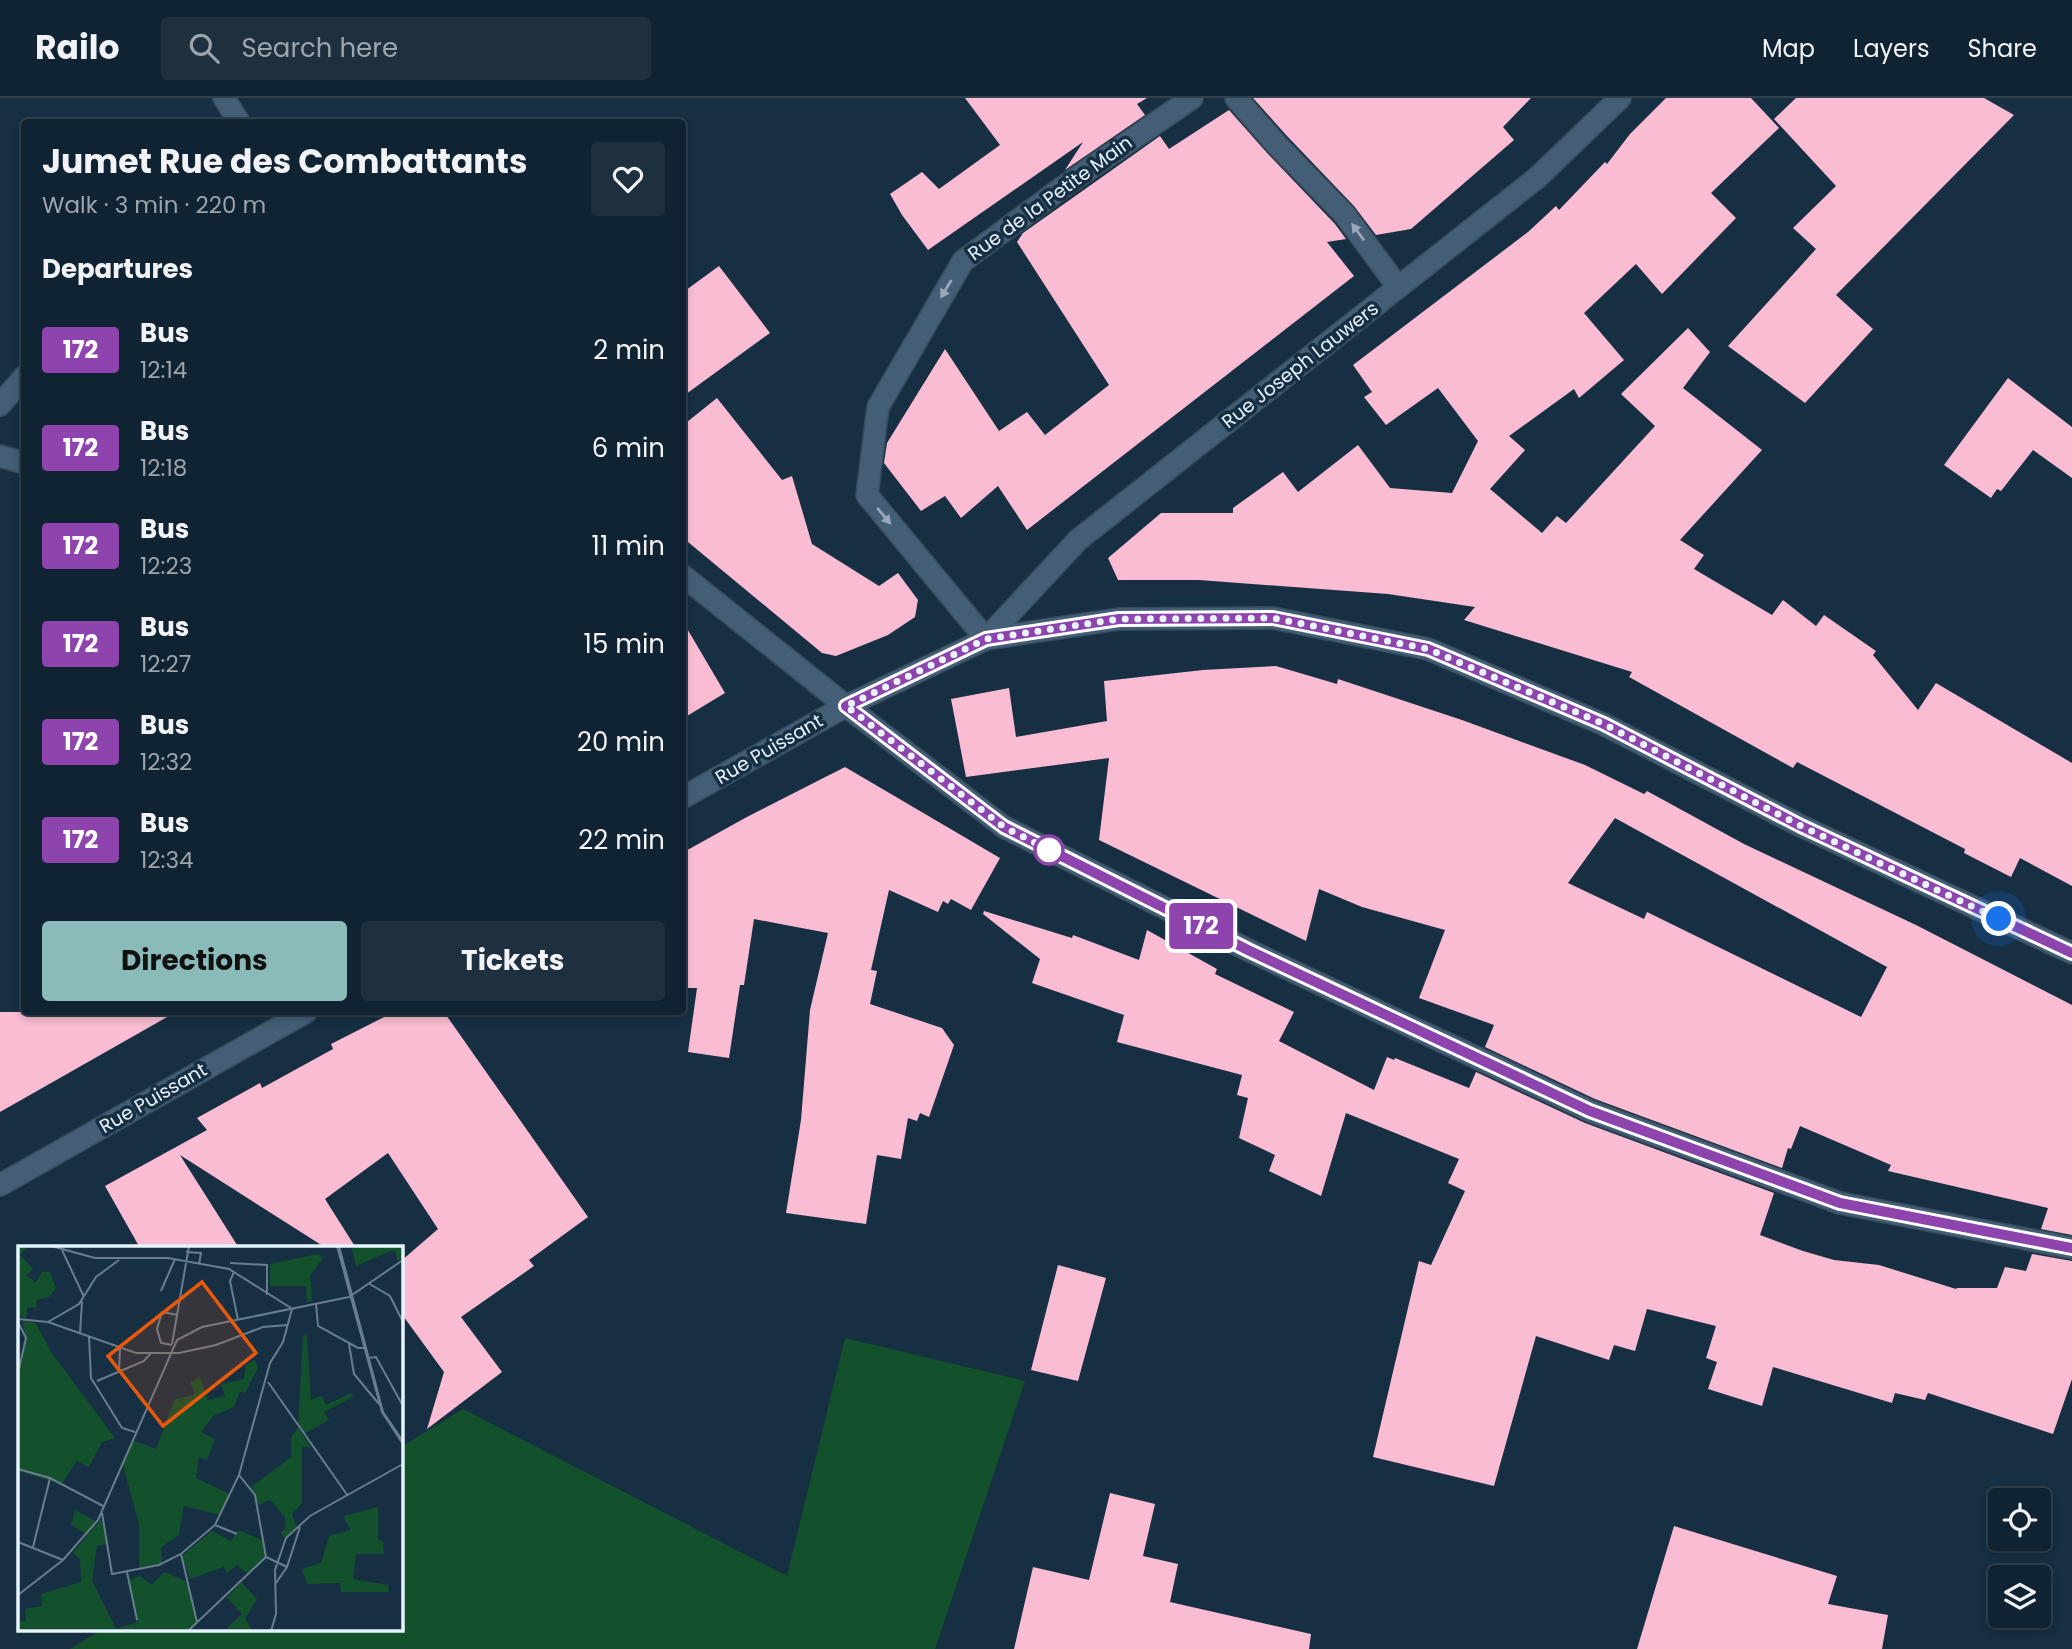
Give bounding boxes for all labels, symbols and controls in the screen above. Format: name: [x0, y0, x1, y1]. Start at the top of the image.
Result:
search box: [161, 17, 651, 80]
text: Railo: [35, 24, 119, 71]
icon: search: [185, 29, 223, 67]
text: Search here: [241, 30, 398, 66]
text: Map: [1762, 32, 1815, 65]
text: Layers: [1853, 32, 1929, 65]
text: Share: [1967, 32, 2037, 65]
street label: Rue de la Petite Main: [962, 129, 1138, 267]
text: Jumet Rue des Combattants: [42, 138, 527, 185]
button: heart: [591, 142, 665, 216]
text: Walk · 3 min · 220 m: [42, 189, 266, 221]
one-way arrow: [1351, 223, 1365, 241]
text: Departures: [42, 251, 193, 287]
one-way arrow: [940, 279, 953, 298]
street label: Rue Joseph Lauwers: [1216, 295, 1384, 435]
text: Bus: [140, 315, 189, 351]
text: 2 min: [593, 332, 665, 368]
text: 172: [63, 333, 98, 366]
text: 12:14: [140, 354, 187, 386]
text: Bus: [140, 413, 189, 449]
text: 6 min: [592, 430, 665, 466]
text: 172: [63, 431, 98, 464]
text: 12:18: [140, 452, 187, 484]
one-way arrow: [876, 507, 891, 524]
text: Bus: [140, 511, 189, 547]
text: 11 min: [592, 528, 665, 564]
text: 172: [63, 529, 98, 562]
text: 12:23: [140, 550, 192, 582]
text: Bus: [140, 609, 189, 645]
text: 15 min: [584, 626, 665, 662]
text: 172: [63, 627, 98, 660]
text: 12:27: [140, 648, 191, 680]
text: Bus: [140, 707, 189, 743]
street label: Rue Puissant: [710, 707, 828, 791]
text: 20 min: [577, 724, 665, 760]
text: 172: [63, 725, 98, 758]
text: 12:32: [140, 746, 192, 778]
text: Bus: [140, 805, 189, 841]
text: 22 min: [578, 822, 665, 858]
text: 172: [63, 823, 98, 856]
unlabelled marker: [1034, 835, 1064, 865]
text: 12:34: [140, 844, 194, 876]
your location: [1981, 901, 2016, 936]
line badge: 172: [1161, 903, 1241, 949]
text: 172: [1183, 909, 1219, 942]
button: Directions: [42, 921, 347, 1001]
button: Tickets: [361, 921, 665, 1001]
street label: Rue Puissant: [94, 1056, 212, 1140]
inset map: [18, 1246, 402, 1632]
map controls: [1988, 1488, 2051, 1628]
button: locate: [1988, 1488, 2051, 1551]
button: layers: [1988, 1565, 2051, 1628]

